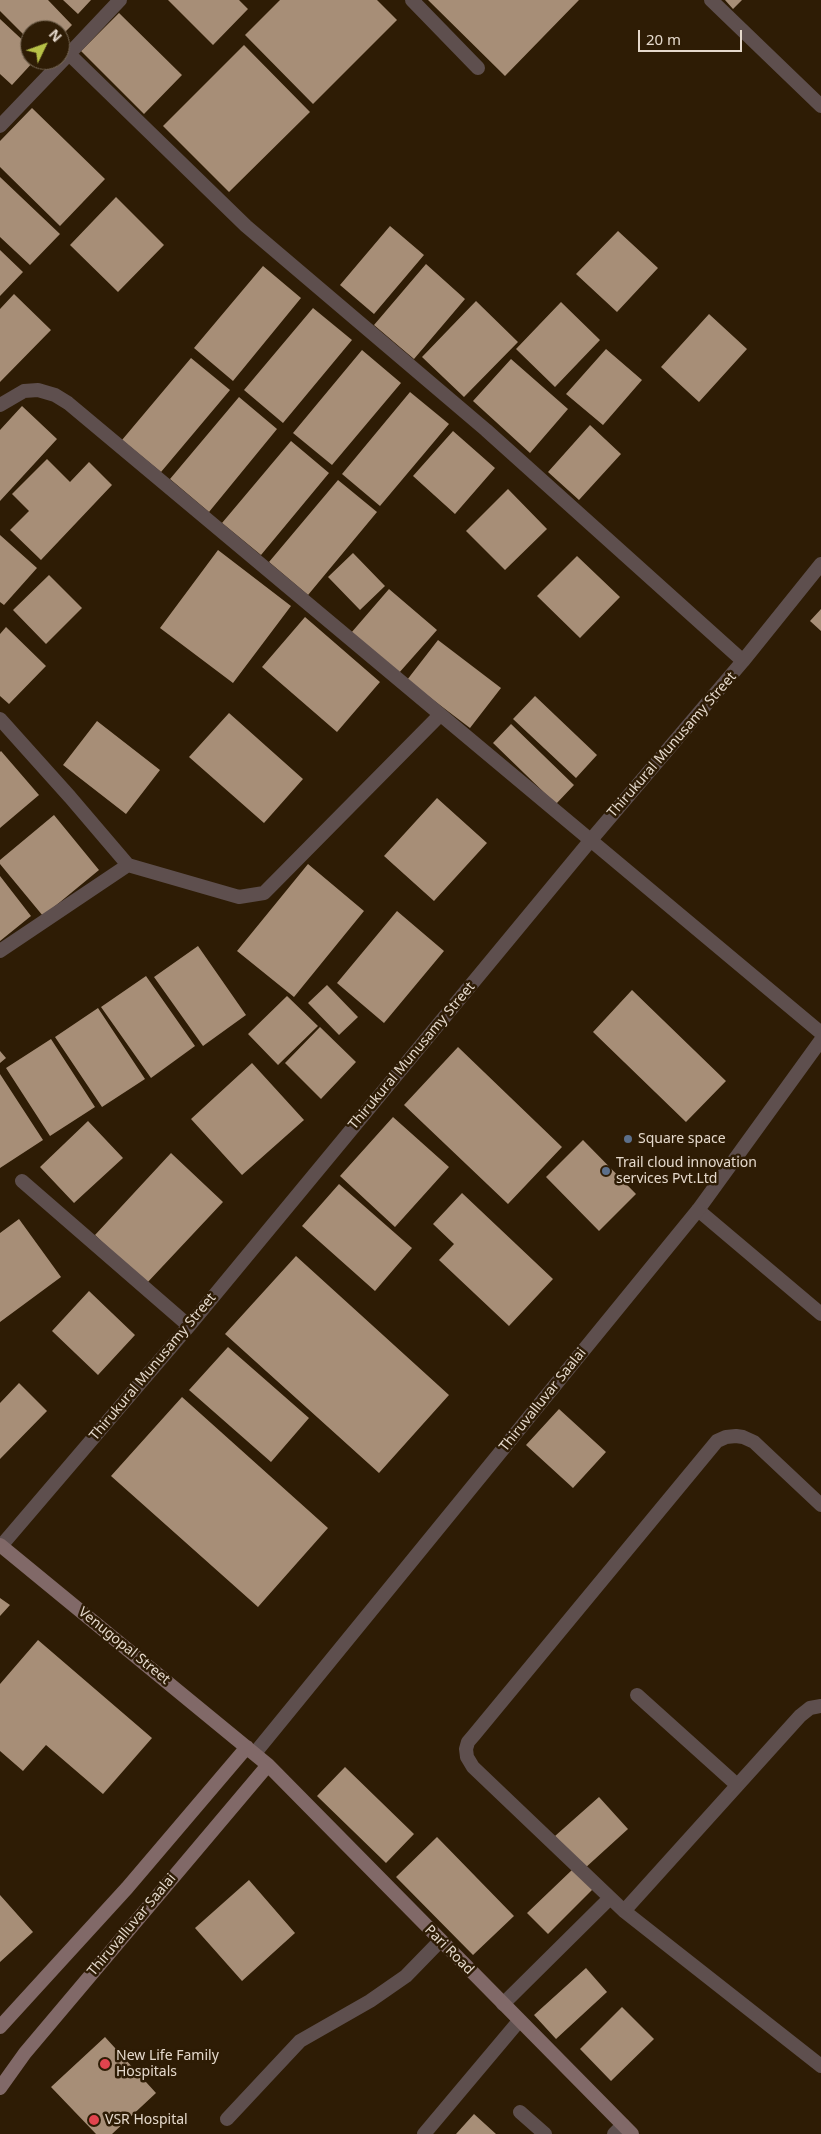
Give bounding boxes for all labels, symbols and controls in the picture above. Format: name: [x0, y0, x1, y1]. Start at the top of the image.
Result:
north arrow: [20, 20, 70, 70]
scale bar: [641, 20, 745, 52]
text: N: [45, 25, 67, 46]
text: 20 m: [646, 29, 681, 49]
street label: Thirukural Munusamy Street: [604, 669, 740, 821]
street label: Thirukural Munusamy Street: [345, 979, 479, 1133]
place label: Square space: [638, 1131, 726, 1147]
marker: Square space: [622, 1133, 634, 1145]
place label: Trail cloud innovation services Pvt.Ltd: [616, 1155, 757, 1188]
marker: Trail cloud innovation services Pvt.Ltd: [600, 1165, 612, 1177]
street label: Thirukural Munusamy Street: [86, 1290, 220, 1444]
street label: Thiruvalluvar Saalai: [496, 1345, 590, 1455]
street label: Venugopal Street: [75, 1604, 173, 1688]
street label: Thiruvalluvar Saalai: [84, 1871, 180, 1979]
street label: Pari Road: [421, 1922, 477, 1978]
place label: New Life Family Hospitals: [116, 2048, 219, 2080]
marker: New Life Family Hospitals: [98, 2057, 112, 2071]
place label: VSR Hospital: [105, 2112, 188, 2128]
marker: VSR Hospital: [87, 2113, 101, 2127]

